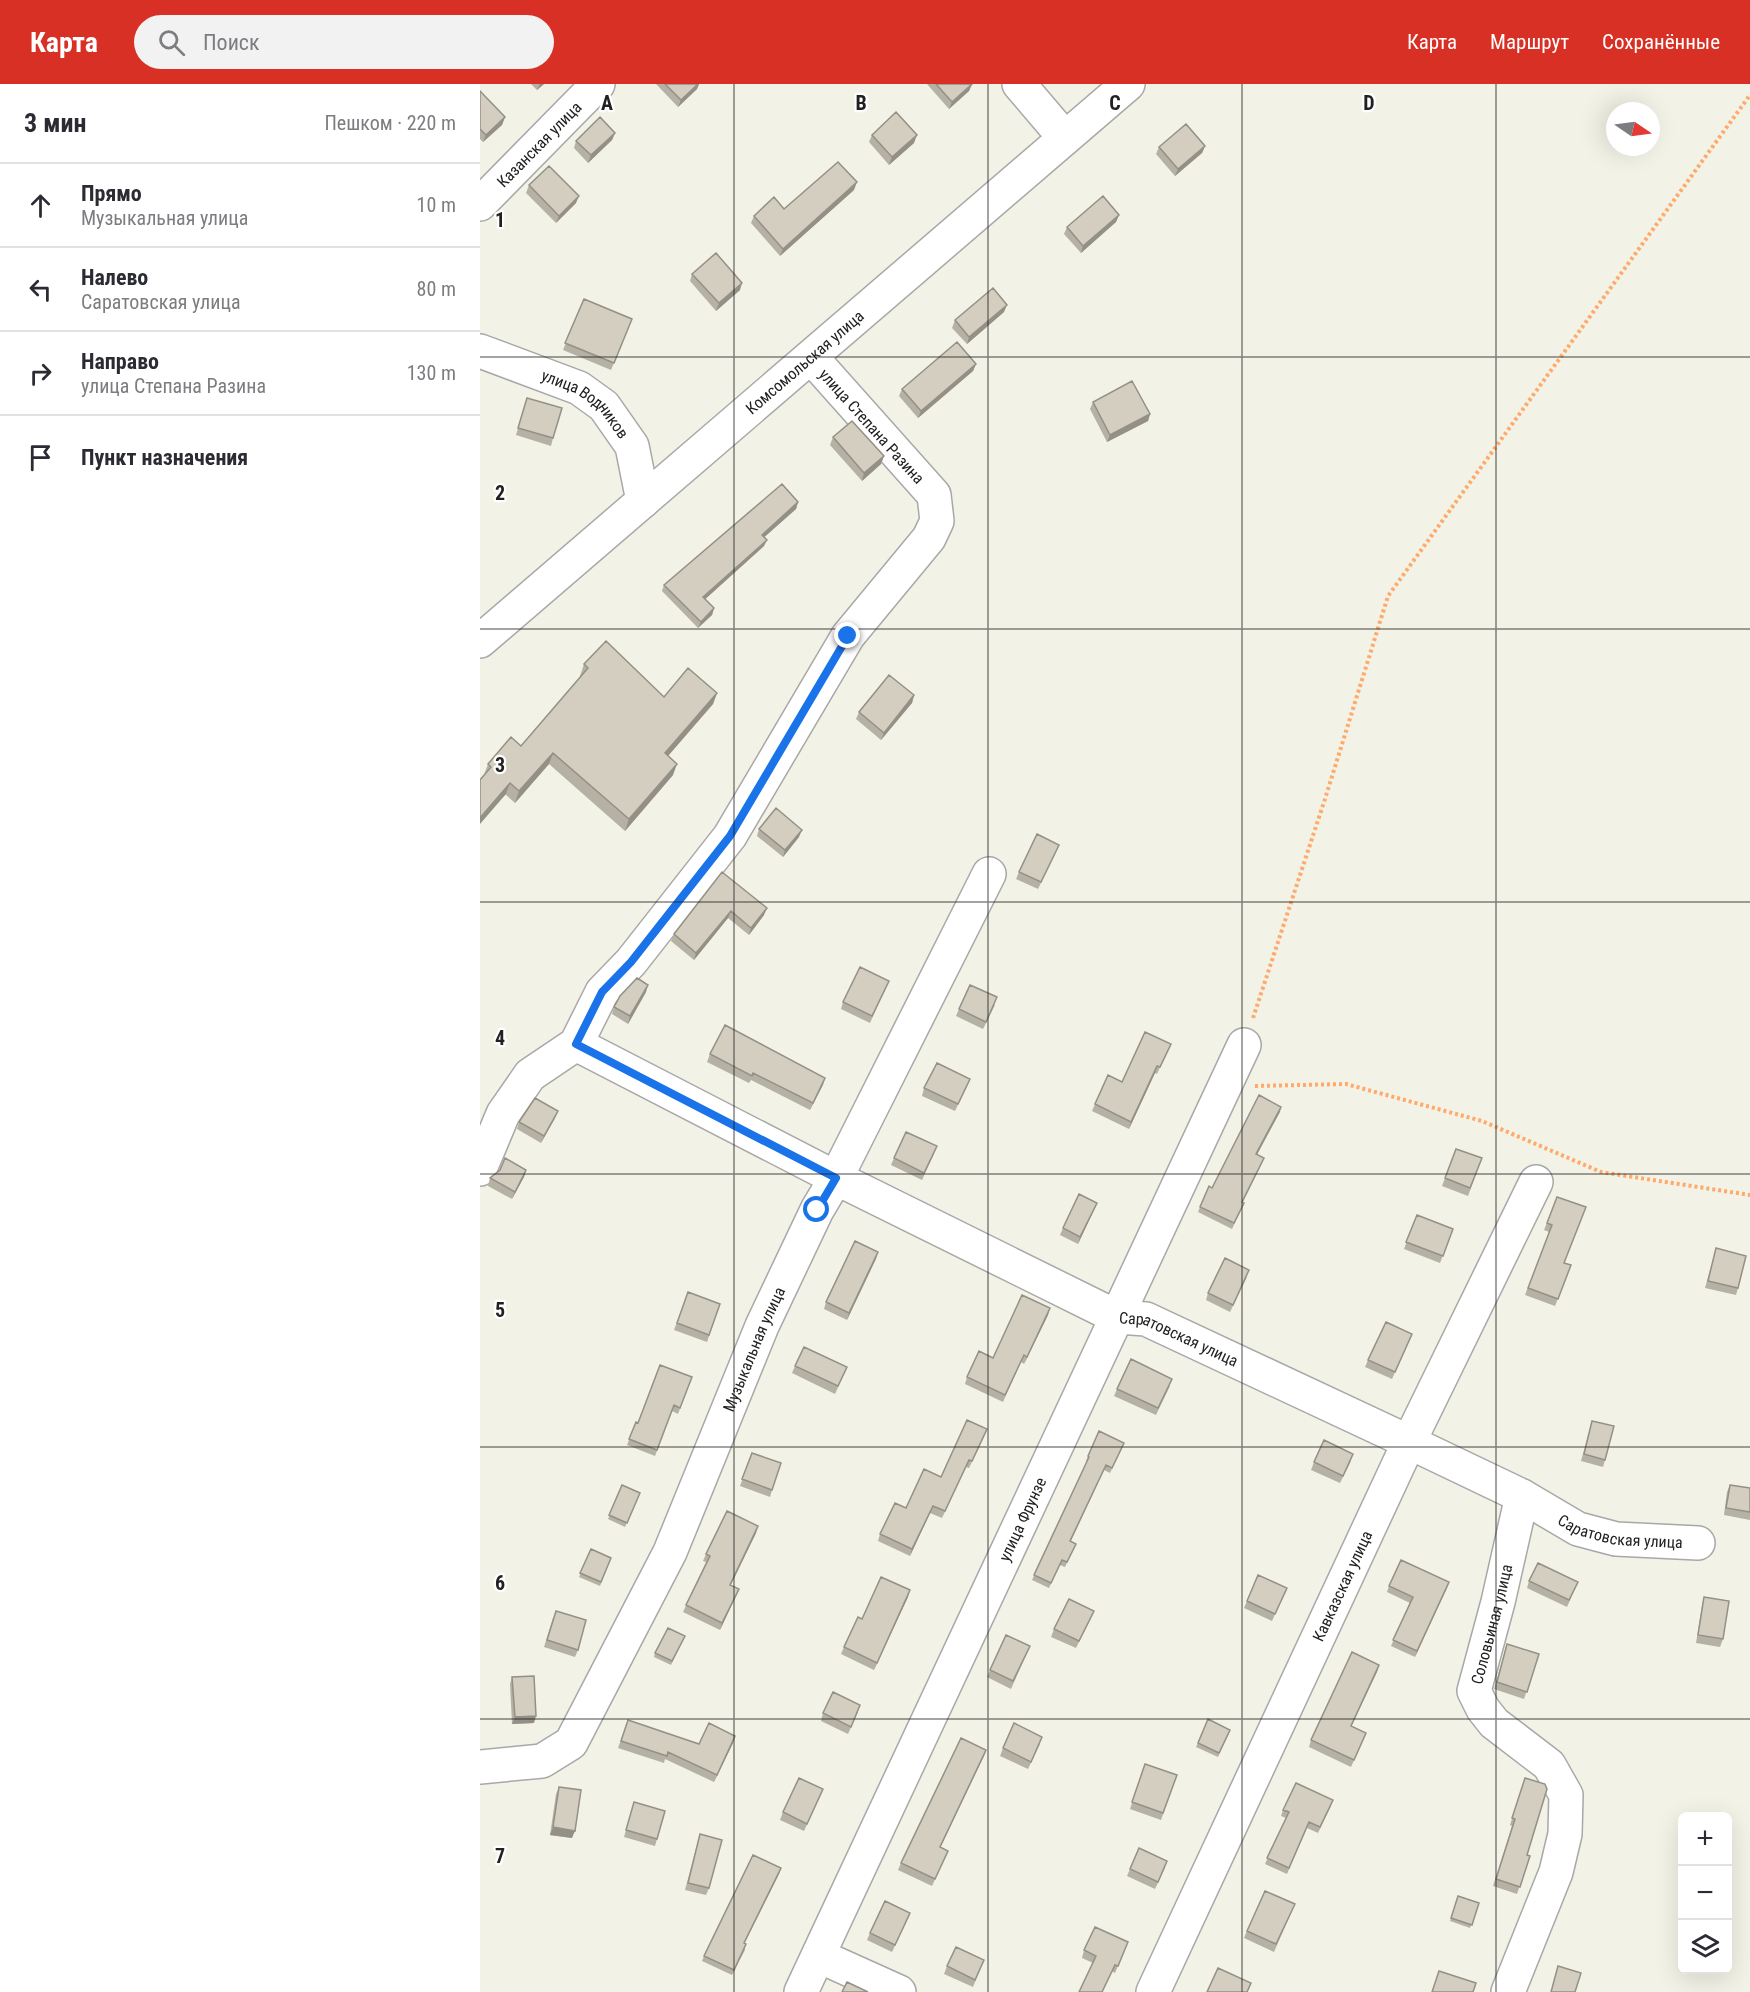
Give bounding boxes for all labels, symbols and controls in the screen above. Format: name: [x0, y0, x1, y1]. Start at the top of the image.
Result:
search box: [134, 15, 554, 69]
text: Карта: [30, 26, 98, 59]
icon: search: [155, 26, 188, 59]
text: Поиск: [203, 30, 260, 55]
text: Карта: [1407, 30, 1457, 54]
text: Маршрут: [1490, 30, 1569, 54]
text: Сохранённые: [1602, 30, 1720, 54]
text: A: [601, 91, 613, 115]
text: B: [855, 91, 867, 115]
text: C: [1109, 91, 1121, 115]
text: D: [1363, 91, 1375, 115]
street label: Казанская улица: [493, 98, 585, 191]
north arrow: [1606, 102, 1660, 156]
text: 3 мин: [24, 108, 86, 138]
text: Пешком · 220 m: [324, 111, 456, 135]
text: Прямо: [81, 181, 142, 206]
icon: ahead: [24, 189, 57, 222]
text: 10 m: [417, 193, 456, 217]
text: Музыкальная улица: [81, 206, 248, 230]
text: 1: [495, 208, 505, 232]
text: Налево: [81, 265, 148, 290]
icon: left: [24, 273, 57, 306]
text: 80 m: [417, 277, 456, 301]
text: Саратовская улица: [81, 290, 240, 314]
street label: Комсомольская улица: [742, 306, 868, 418]
text: Направо: [81, 349, 159, 374]
icon: right: [24, 357, 57, 390]
text: 130 m: [407, 361, 456, 385]
street label: улица Степана Разина: [815, 365, 928, 488]
street label: улица Водников: [539, 366, 633, 442]
text: улица Степана Разина: [81, 374, 266, 398]
icon: arrive: [24, 441, 57, 474]
text: Пункт назначения: [81, 445, 248, 470]
text: 2: [495, 481, 505, 505]
route end: [834, 622, 860, 648]
text: 3: [495, 753, 505, 777]
text: 4: [495, 1026, 505, 1050]
route start: [803, 1196, 829, 1222]
street label: Музыкальная улица: [719, 1284, 789, 1415]
text: 5: [495, 1298, 505, 1322]
street label: Саратовская улица: [1118, 1308, 1241, 1371]
street label: улица Фрунзе: [995, 1474, 1050, 1564]
street label: Саратовская улица: [1554, 1510, 1683, 1552]
street label: Кавказская улица: [1309, 1528, 1376, 1645]
street label: Соловьиная улица: [1467, 1563, 1516, 1686]
text: 6: [495, 1571, 505, 1595]
map controls: [1678, 1812, 1732, 1974]
button: +: [1678, 1812, 1732, 1866]
text: 7: [495, 1844, 505, 1868]
button: −: [1678, 1866, 1732, 1920]
button: layers: [1678, 1920, 1732, 1974]

